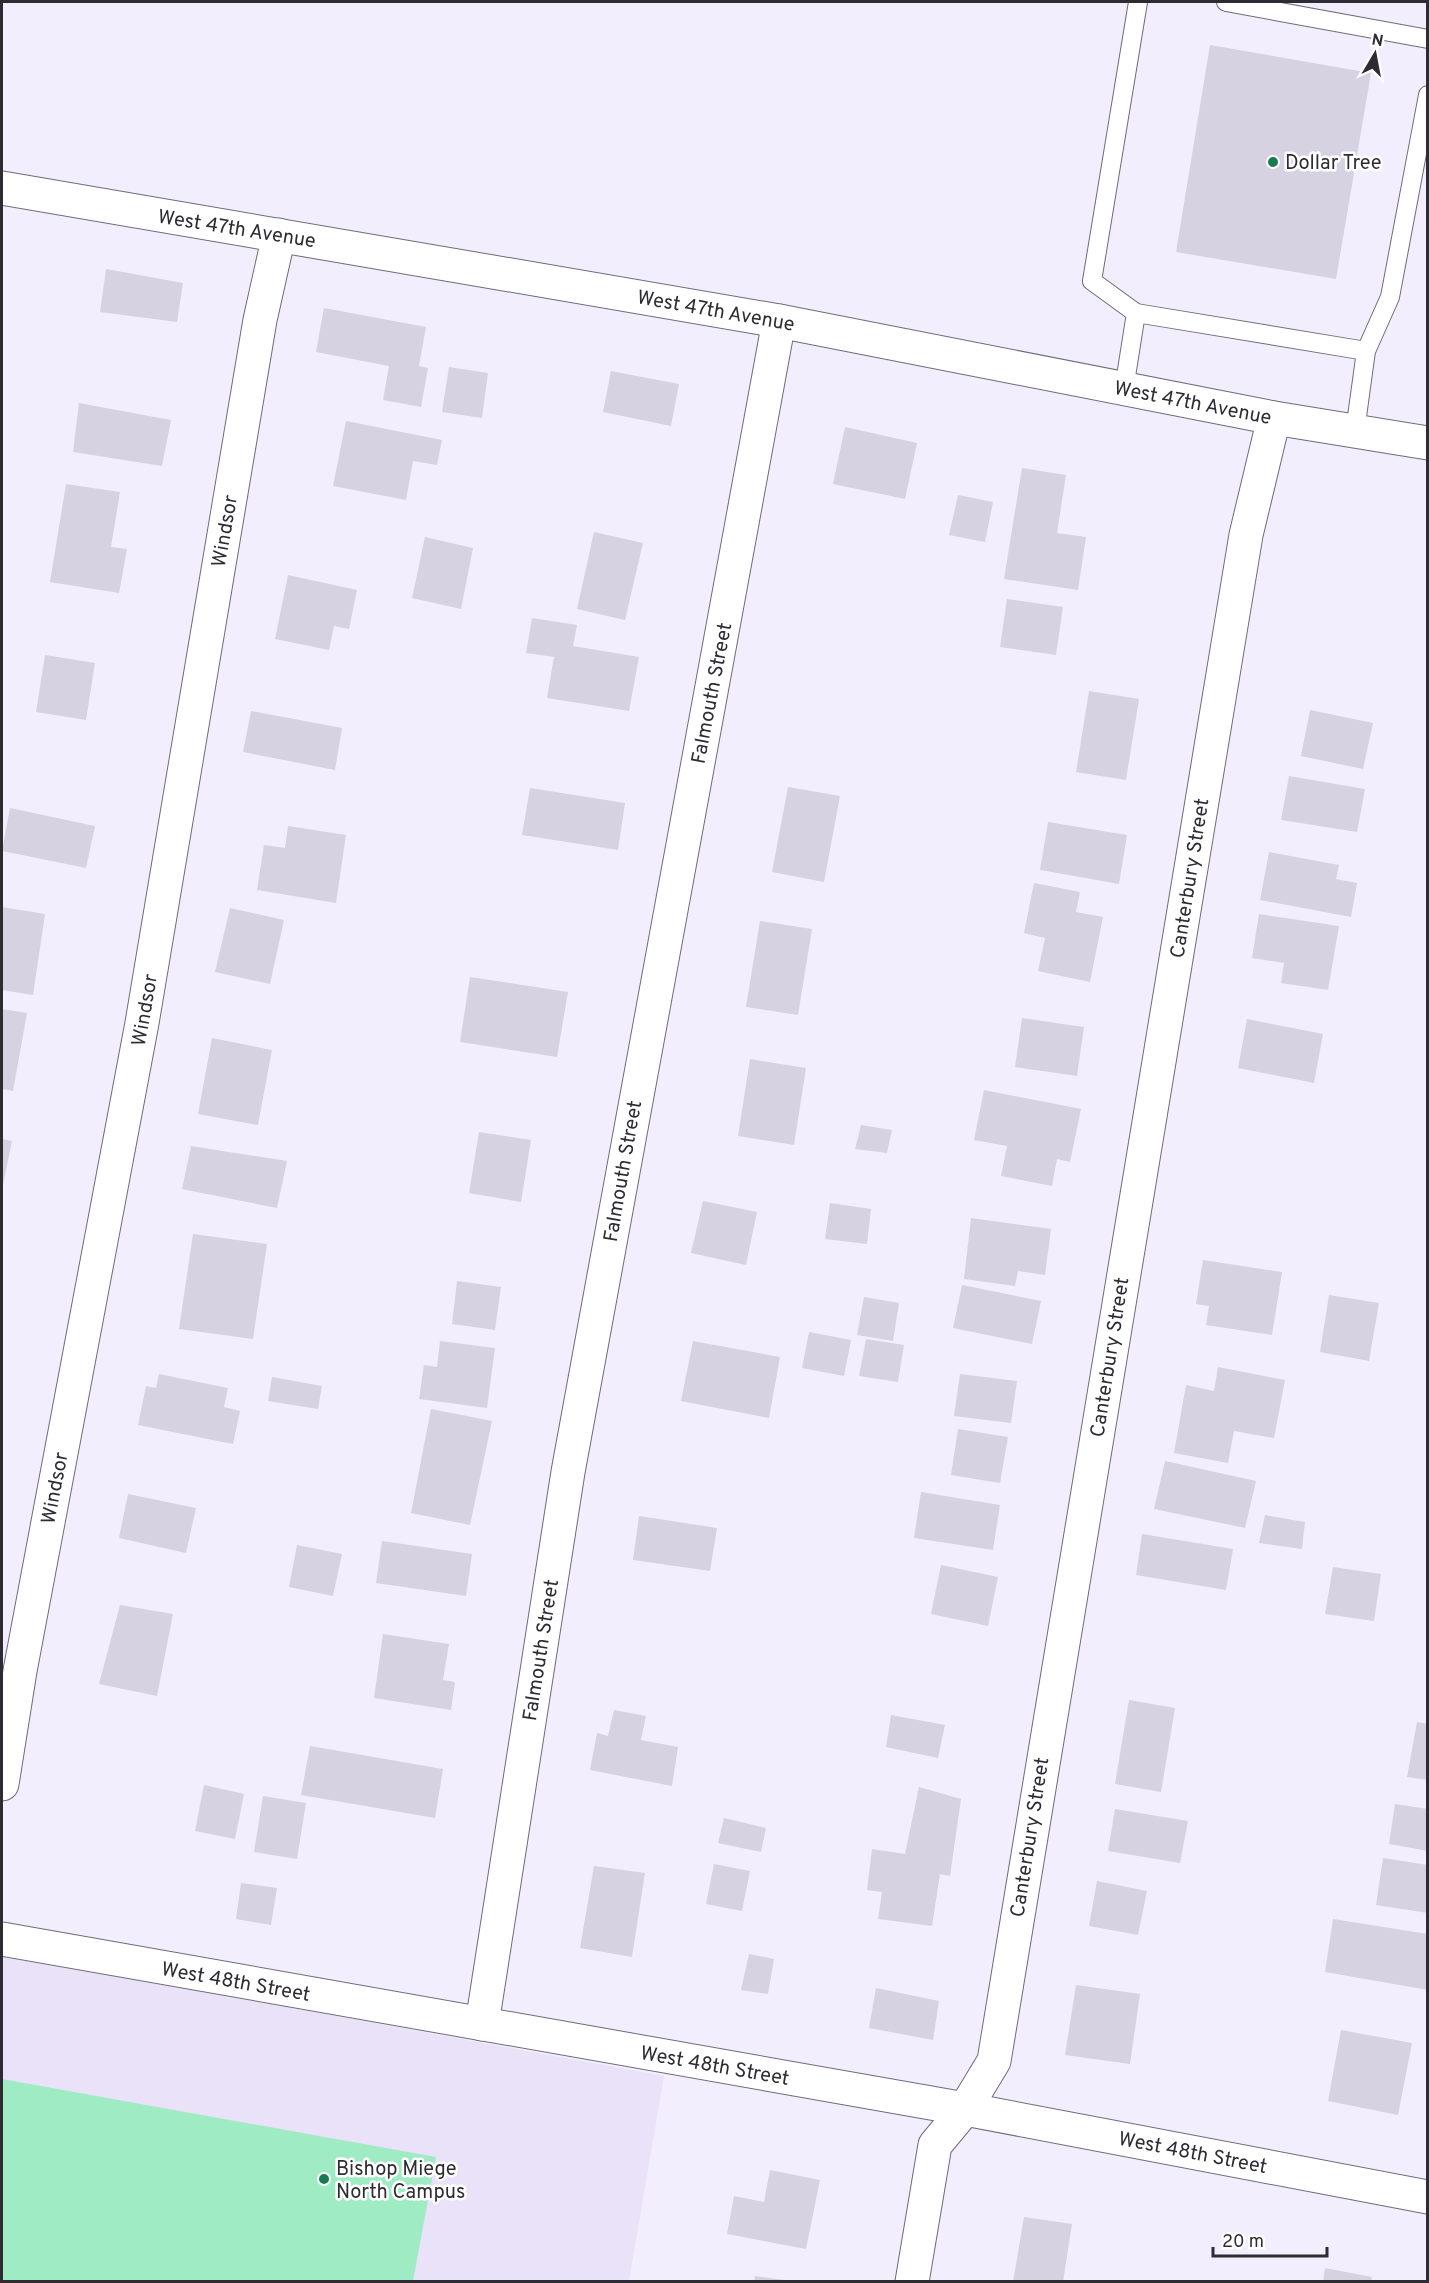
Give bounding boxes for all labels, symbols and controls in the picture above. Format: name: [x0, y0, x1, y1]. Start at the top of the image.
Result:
north arrow: [1345, 24, 1405, 84]
text: N: [1370, 30, 1385, 52]
place label: Dollar Tree: [1285, 151, 1382, 177]
marker: Dollar Tree: [1266, 155, 1280, 169]
street label: West 47th Avenue: [156, 205, 318, 255]
street label: West 47th Avenue: [635, 285, 797, 339]
street label: West 47th Avenue: [1112, 376, 1273, 432]
street label: Windsor: [207, 493, 245, 569]
street label: Falmouth Street: [687, 621, 739, 766]
street label: Canterbury Street: [1165, 796, 1216, 960]
street label: Windsor: [127, 972, 165, 1048]
street label: Falmouth Street: [599, 1099, 649, 1244]
street label: Canterbury Street: [1085, 1275, 1136, 1439]
street label: Windsor: [36, 1450, 76, 1527]
street label: Falmouth Street: [518, 1578, 566, 1723]
street label: Canterbury Street: [1005, 1755, 1056, 1919]
street label: West 48th Street: [159, 1957, 312, 2009]
street label: West 48th Street: [638, 2041, 791, 2093]
street label: West 48th Street: [1116, 2127, 1269, 2181]
place label: Bishop Miege North Campus: [336, 2157, 465, 2206]
marker: Bishop Miege North Campus: [317, 2172, 331, 2186]
scale bar: [1213, 2220, 1327, 2258]
text: 20 m: [1222, 2231, 1264, 2254]

